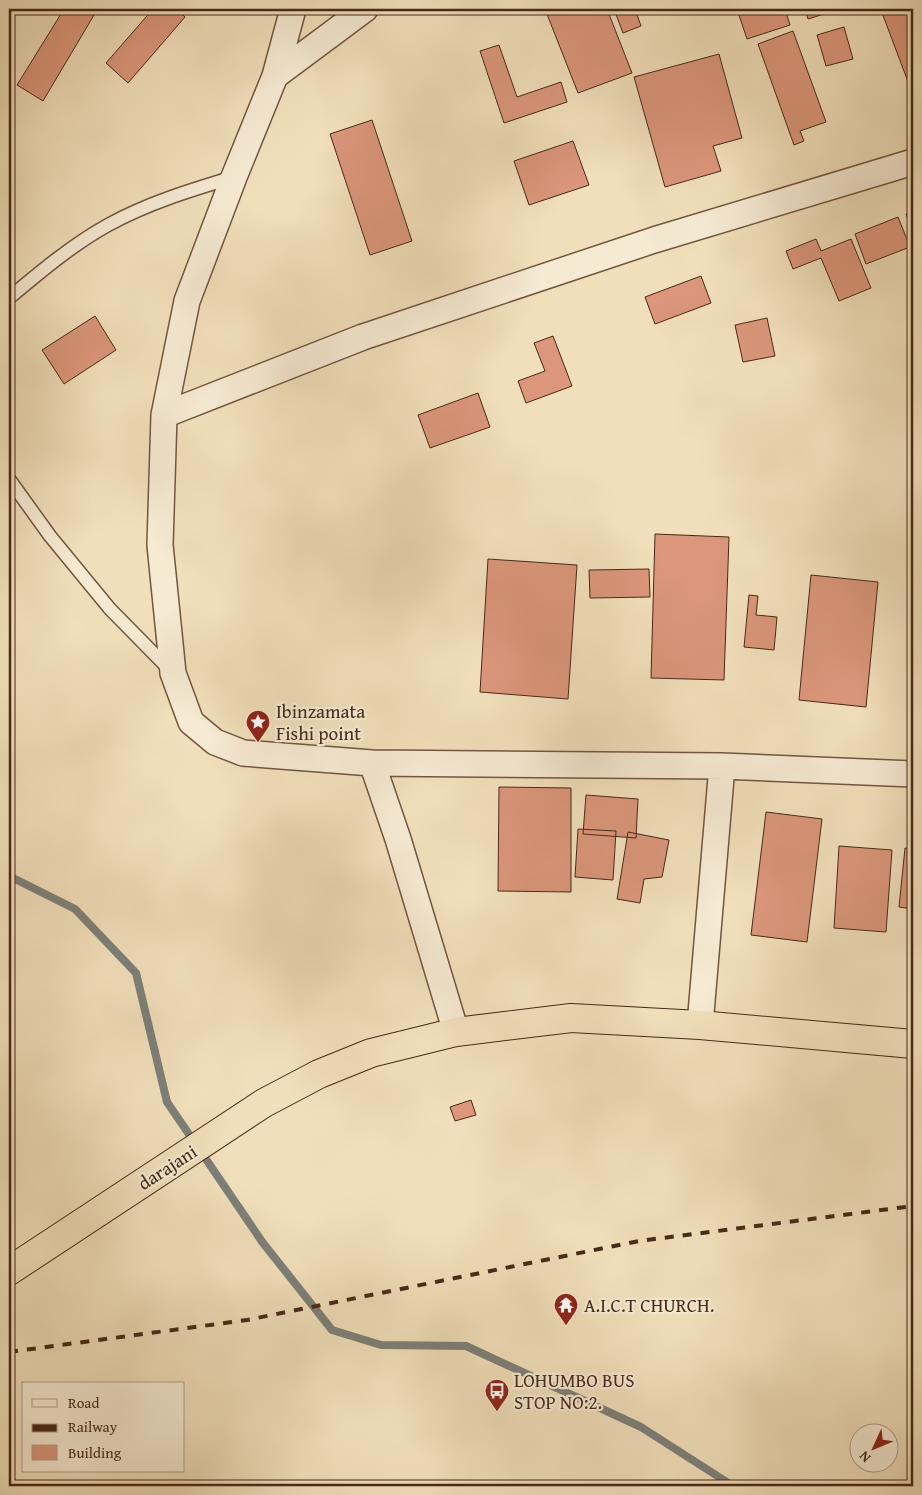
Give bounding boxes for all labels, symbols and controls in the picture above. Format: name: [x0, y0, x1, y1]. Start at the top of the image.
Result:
place label: Ibinzamata Fishi point: [276, 697, 365, 747]
place icon: Ibinzamata Fishi point: [245, 709, 271, 743]
street label: darajani: [132, 1137, 202, 1197]
place label: A.I.C.T CHURCH.: [584, 1291, 714, 1319]
temple icon: A.I.C.T CHURCH.: [553, 1292, 579, 1326]
place label: LOHUMBO BUS STOP NO:2.: [514, 1366, 635, 1416]
bus stop icon: LOHUMBO BUS STOP NO:2.: [484, 1378, 510, 1412]
legend: [22, 1382, 185, 1472]
text: Road: [68, 1392, 99, 1413]
text: Railway: [68, 1416, 118, 1437]
north arrow: [850, 1422, 900, 1472]
text: Building: [68, 1442, 122, 1463]
text: N: [854, 1446, 875, 1467]

